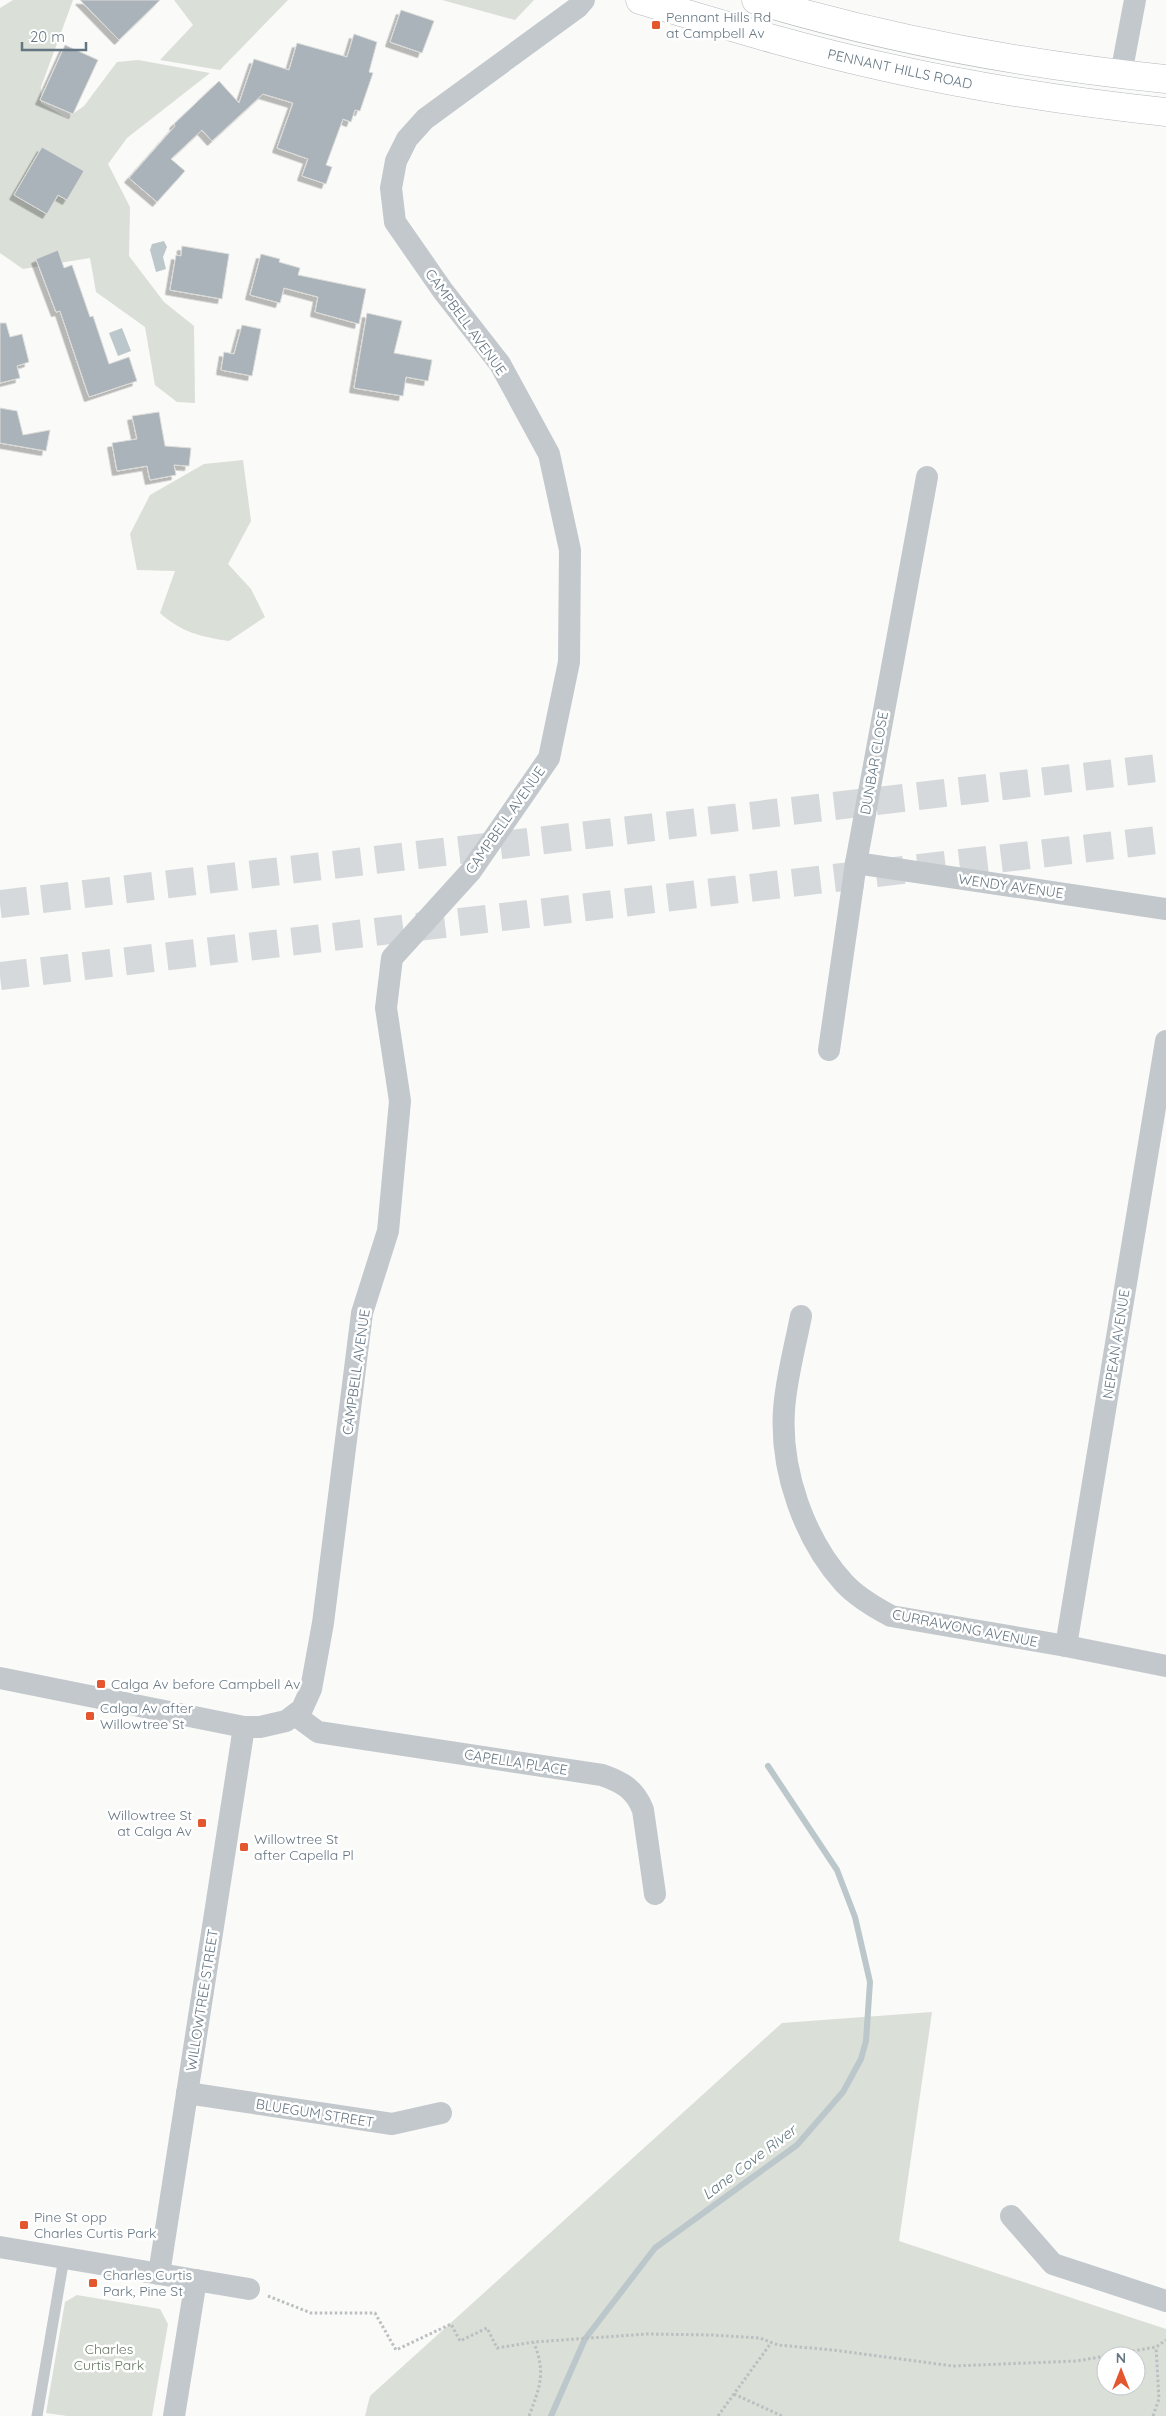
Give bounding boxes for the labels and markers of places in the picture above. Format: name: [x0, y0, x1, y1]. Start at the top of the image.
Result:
place label: Pennant Hills Rd at Campbell Av: [666, 8, 771, 42]
marker: Pennant Hills Rd at Campbell Av: [650, 19, 662, 31]
place label: Calga Av before Campbell Av: [111, 1675, 300, 1693]
marker: Calga Av before Campbell Av: [95, 1678, 107, 1690]
place label: Calga Av after Willowtree St: [100, 1699, 194, 1733]
marker: Calga Av after Willowtree St: [84, 1710, 96, 1722]
place label: Willowtree St at Calga Av: [107, 1806, 192, 1840]
marker: Willowtree St at Calga Av: [196, 1817, 208, 1829]
place label: Willowtree St after Capella Pl: [254, 1830, 354, 1864]
marker: Willowtree St after Capella Pl: [238, 1841, 250, 1853]
place label: Pine St opp Charles Curtis Park: [34, 2208, 157, 2242]
marker: Pine St opp Charles Curtis Park: [18, 2219, 30, 2231]
place label: Charles Curtis Park, Pine St: [103, 2266, 192, 2300]
marker: Charles Curtis Park, Pine St: [87, 2277, 99, 2289]

